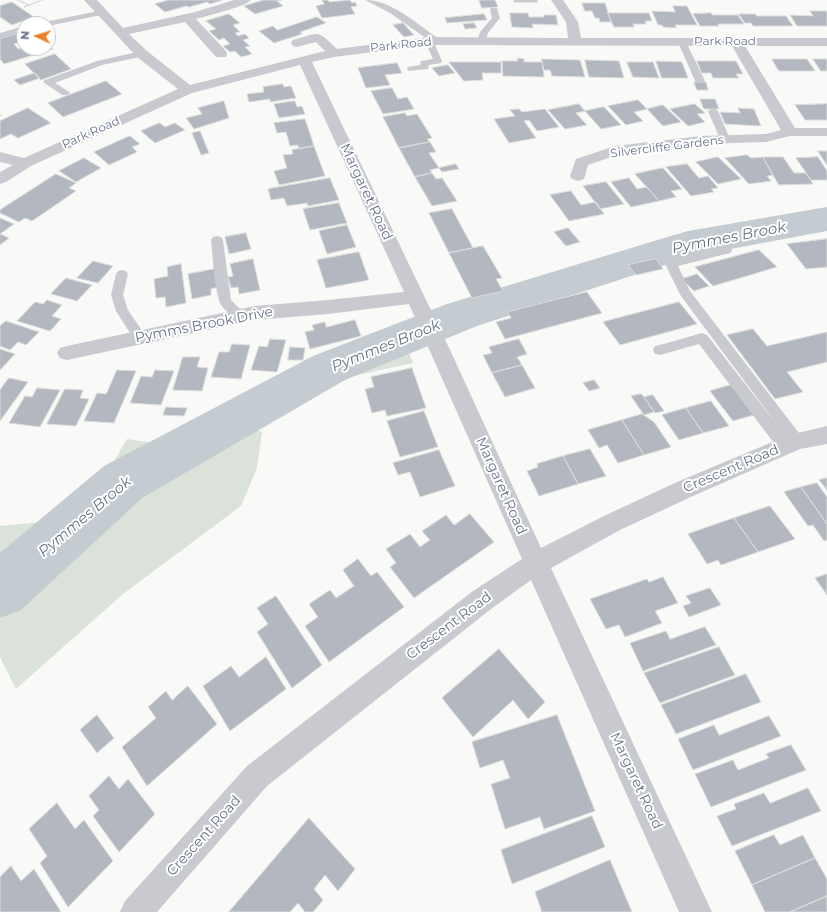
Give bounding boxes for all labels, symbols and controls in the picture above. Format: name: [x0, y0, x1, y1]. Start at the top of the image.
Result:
north arrow: [16, 16, 56, 56]
text: N: [18, 30, 32, 40]
street label: Park Road: [694, 34, 756, 48]
street label: Park Road: [369, 35, 433, 55]
street label: Park Road: [60, 114, 122, 152]
street label: Silvercliffe Gardens: [610, 133, 724, 161]
street label: Margaret Road: [336, 141, 396, 243]
water label: Pymmes Brook: [670, 218, 788, 258]
street label: Pymms Brook Drive: [134, 303, 274, 347]
water label: Pymmes Brook: [329, 316, 443, 376]
street label: Margaret Road: [472, 435, 530, 537]
street label: Crescent Road: [681, 441, 781, 497]
water label: Pymmes Brook: [35, 473, 135, 561]
street label: Crescent Road: [403, 589, 495, 663]
street label: Margaret Road: [606, 730, 666, 832]
street label: Crescent Road: [164, 792, 244, 880]

